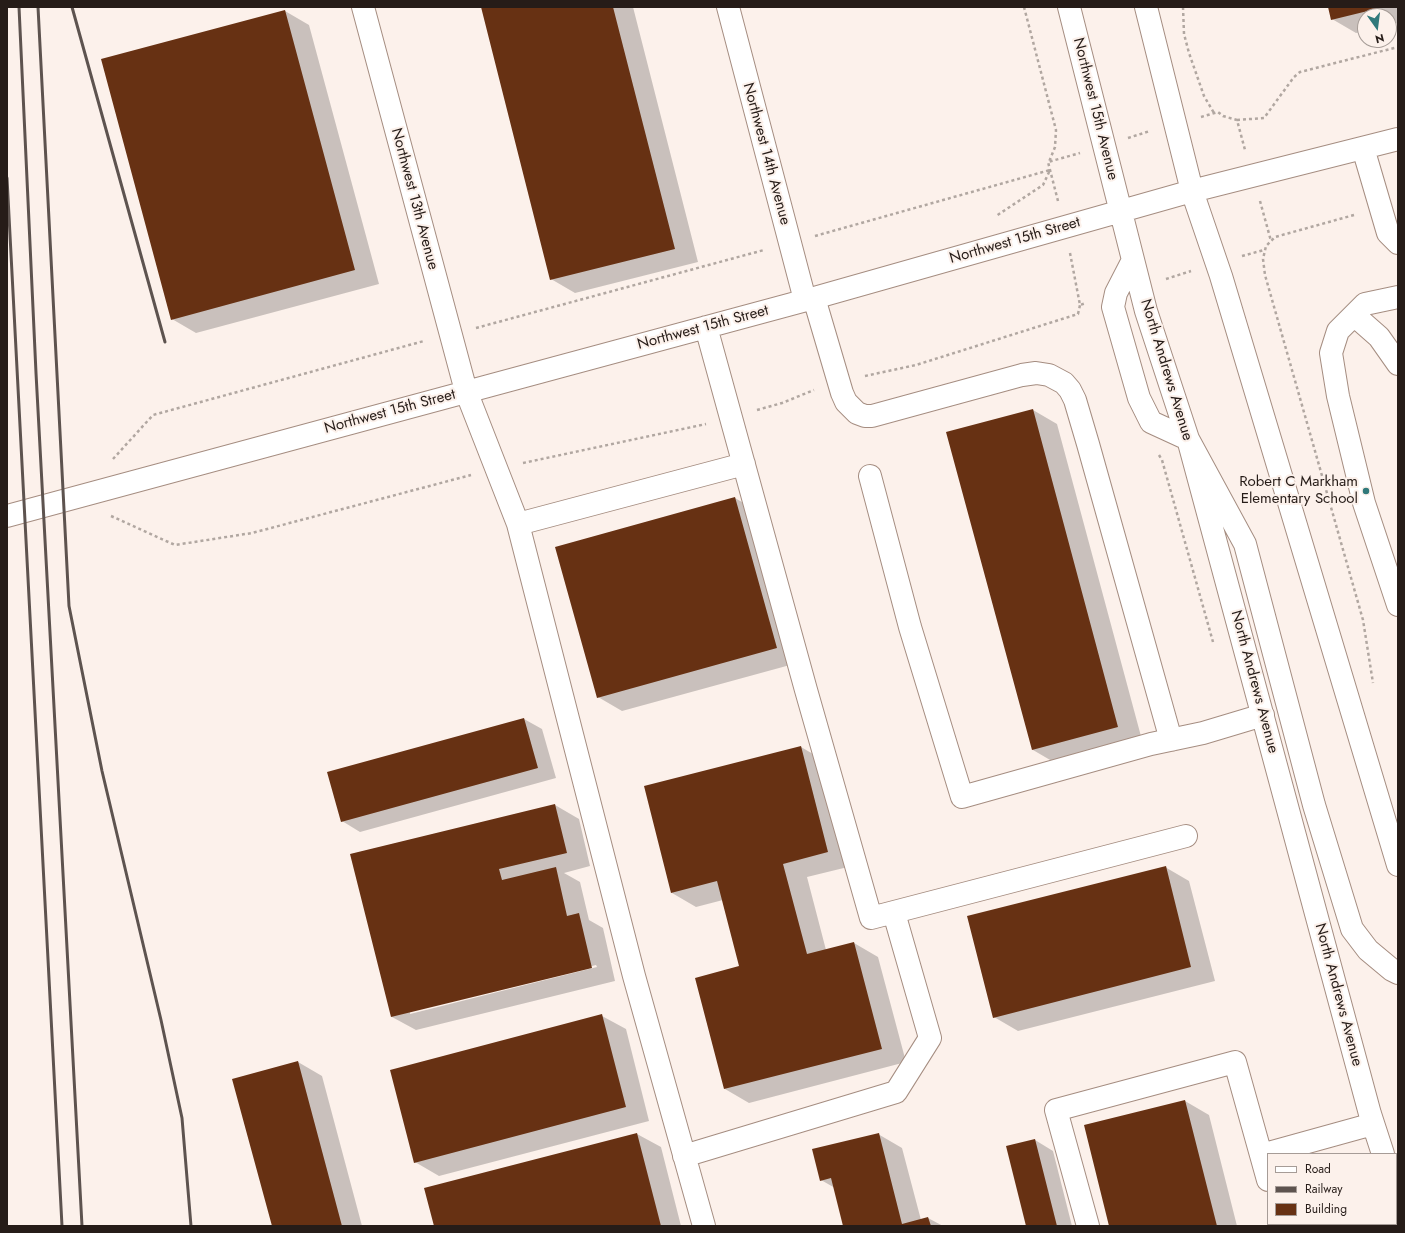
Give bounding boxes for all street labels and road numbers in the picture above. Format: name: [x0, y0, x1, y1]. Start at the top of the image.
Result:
street label: Northwest 15th Avenue: [1069, 36, 1121, 182]
street label: Northwest 14th Avenue: [738, 81, 794, 227]
street label: Northwest 13th Avenue: [386, 126, 442, 272]
street label: Northwest 15th Street: [948, 214, 1082, 268]
street label: North Andrews Avenue: [1136, 297, 1196, 443]
street label: Northwest 15th Street: [635, 302, 771, 354]
street label: Northwest 15th Street: [322, 386, 458, 438]
street label: North Andrews Avenue: [1226, 609, 1282, 755]
street label: North Andrews Avenue: [1310, 922, 1366, 1068]

